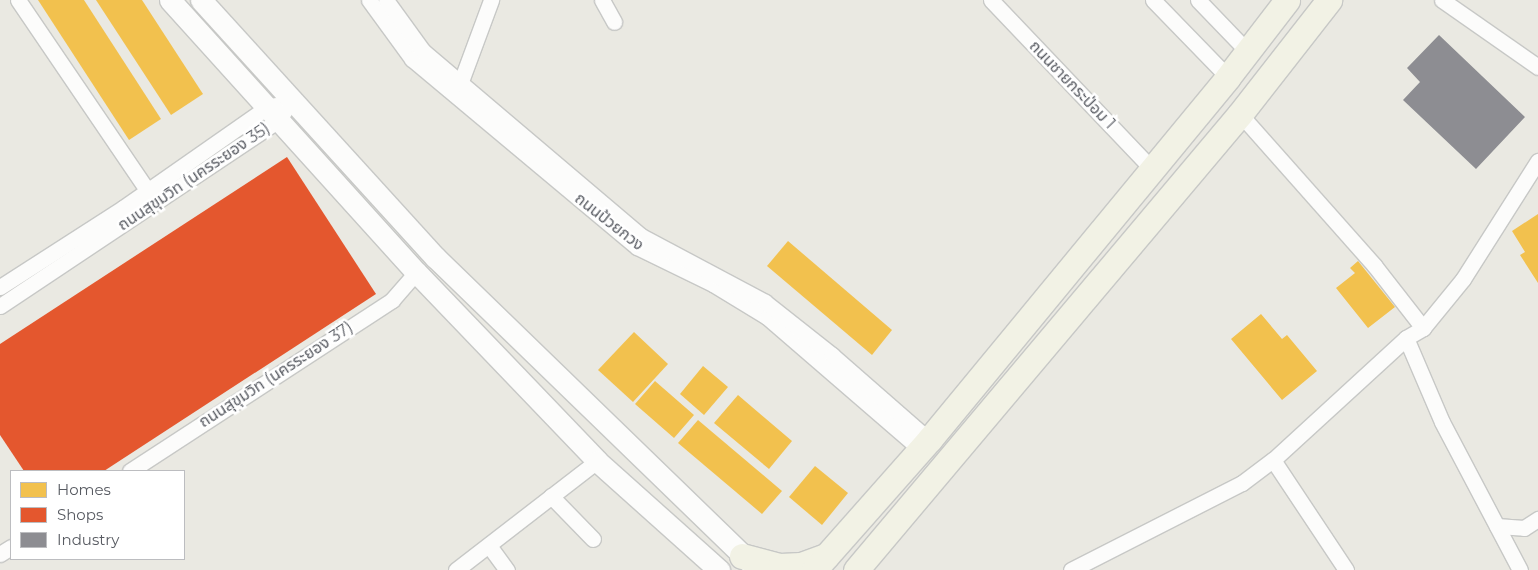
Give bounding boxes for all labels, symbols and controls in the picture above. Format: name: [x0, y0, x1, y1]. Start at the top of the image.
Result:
street label: ถนนชายกระป่อม 1: [1025, 37, 1119, 133]
street label: ถนนสุขุมวิท (นครระยอง 35): [114, 119, 274, 235]
street label: ถนนป้วยกวง: [571, 189, 647, 255]
street label: ถนนสุขุมวิท (นครระยอง 37): [195, 318, 357, 432]
legend: [10, 470, 185, 560]
text: Homes: [57, 480, 111, 499]
text: Shops: [57, 505, 103, 524]
text: Industry: [57, 530, 119, 549]

